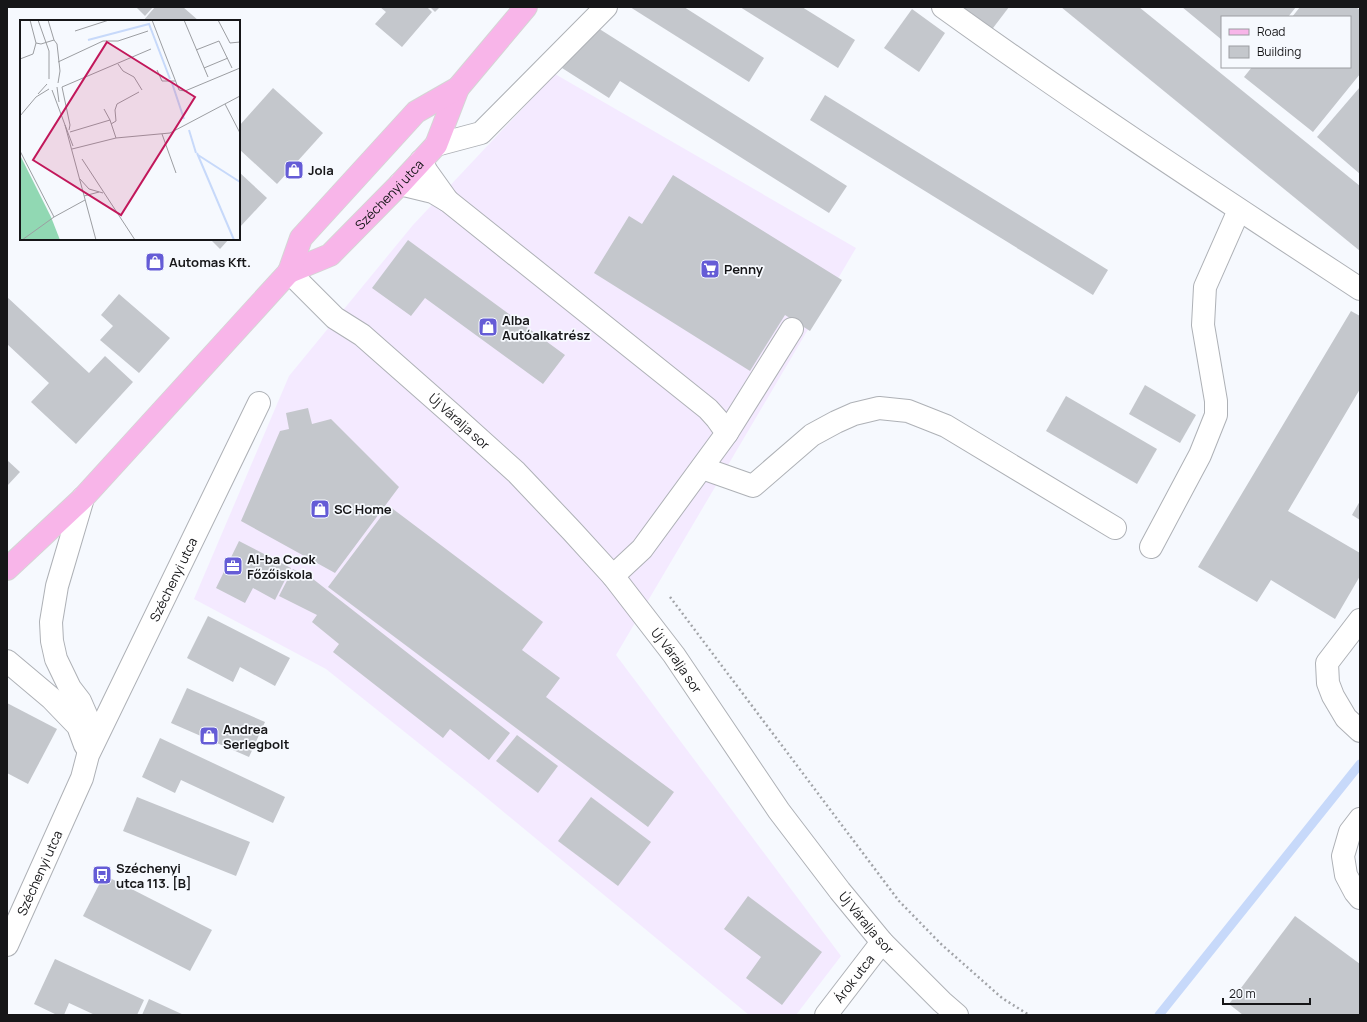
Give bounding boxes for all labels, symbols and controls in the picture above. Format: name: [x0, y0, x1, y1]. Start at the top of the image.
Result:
legend: [1221, 16, 1351, 68]
inset map: [20, 20, 240, 240]
text: Road: [1257, 23, 1285, 40]
text: Building: [1257, 43, 1301, 60]
street label: Széchenyi utca: [351, 155, 427, 234]
shop icon: Jola: [283, 159, 305, 181]
place label: Jola: [308, 161, 334, 179]
shop icon: Automas Kft.: [144, 251, 166, 273]
place label: Automas Kft.: [169, 253, 251, 271]
supermarket icon: Penny: [699, 258, 721, 280]
place label: Penny: [724, 260, 764, 278]
place label: Alba Autóalkatrész: [502, 311, 590, 344]
shop icon: Alba Autóalkatrész: [477, 316, 499, 338]
street label: Új Váralja sor: [425, 389, 494, 454]
shop icon: SC Home: [309, 498, 331, 520]
place label: SC Home: [334, 500, 392, 518]
street label: Széchenyi utca: [145, 534, 201, 625]
place label: Al-ba Cook Főzőiskola: [247, 550, 317, 583]
office icon: Al-ba Cook Főzőiskola: [222, 555, 244, 577]
street label: Új Váralja sor: [647, 624, 706, 697]
place label: Andrea Serlegbolt: [223, 720, 290, 753]
shop icon: Andrea Serlegbolt: [198, 725, 220, 747]
street label: Széchenyi utca: [12, 827, 66, 918]
place label: Széchenyi utca 113. [B]: [116, 859, 192, 892]
bus stop icon: Széchenyi utca 113. [B]: [91, 864, 113, 886]
street label: Új Váralja sor: [835, 888, 898, 958]
street label: Árok utca: [830, 951, 878, 1006]
scale bar: [1223, 980, 1310, 1006]
text: 20 m: [1229, 985, 1256, 1002]

